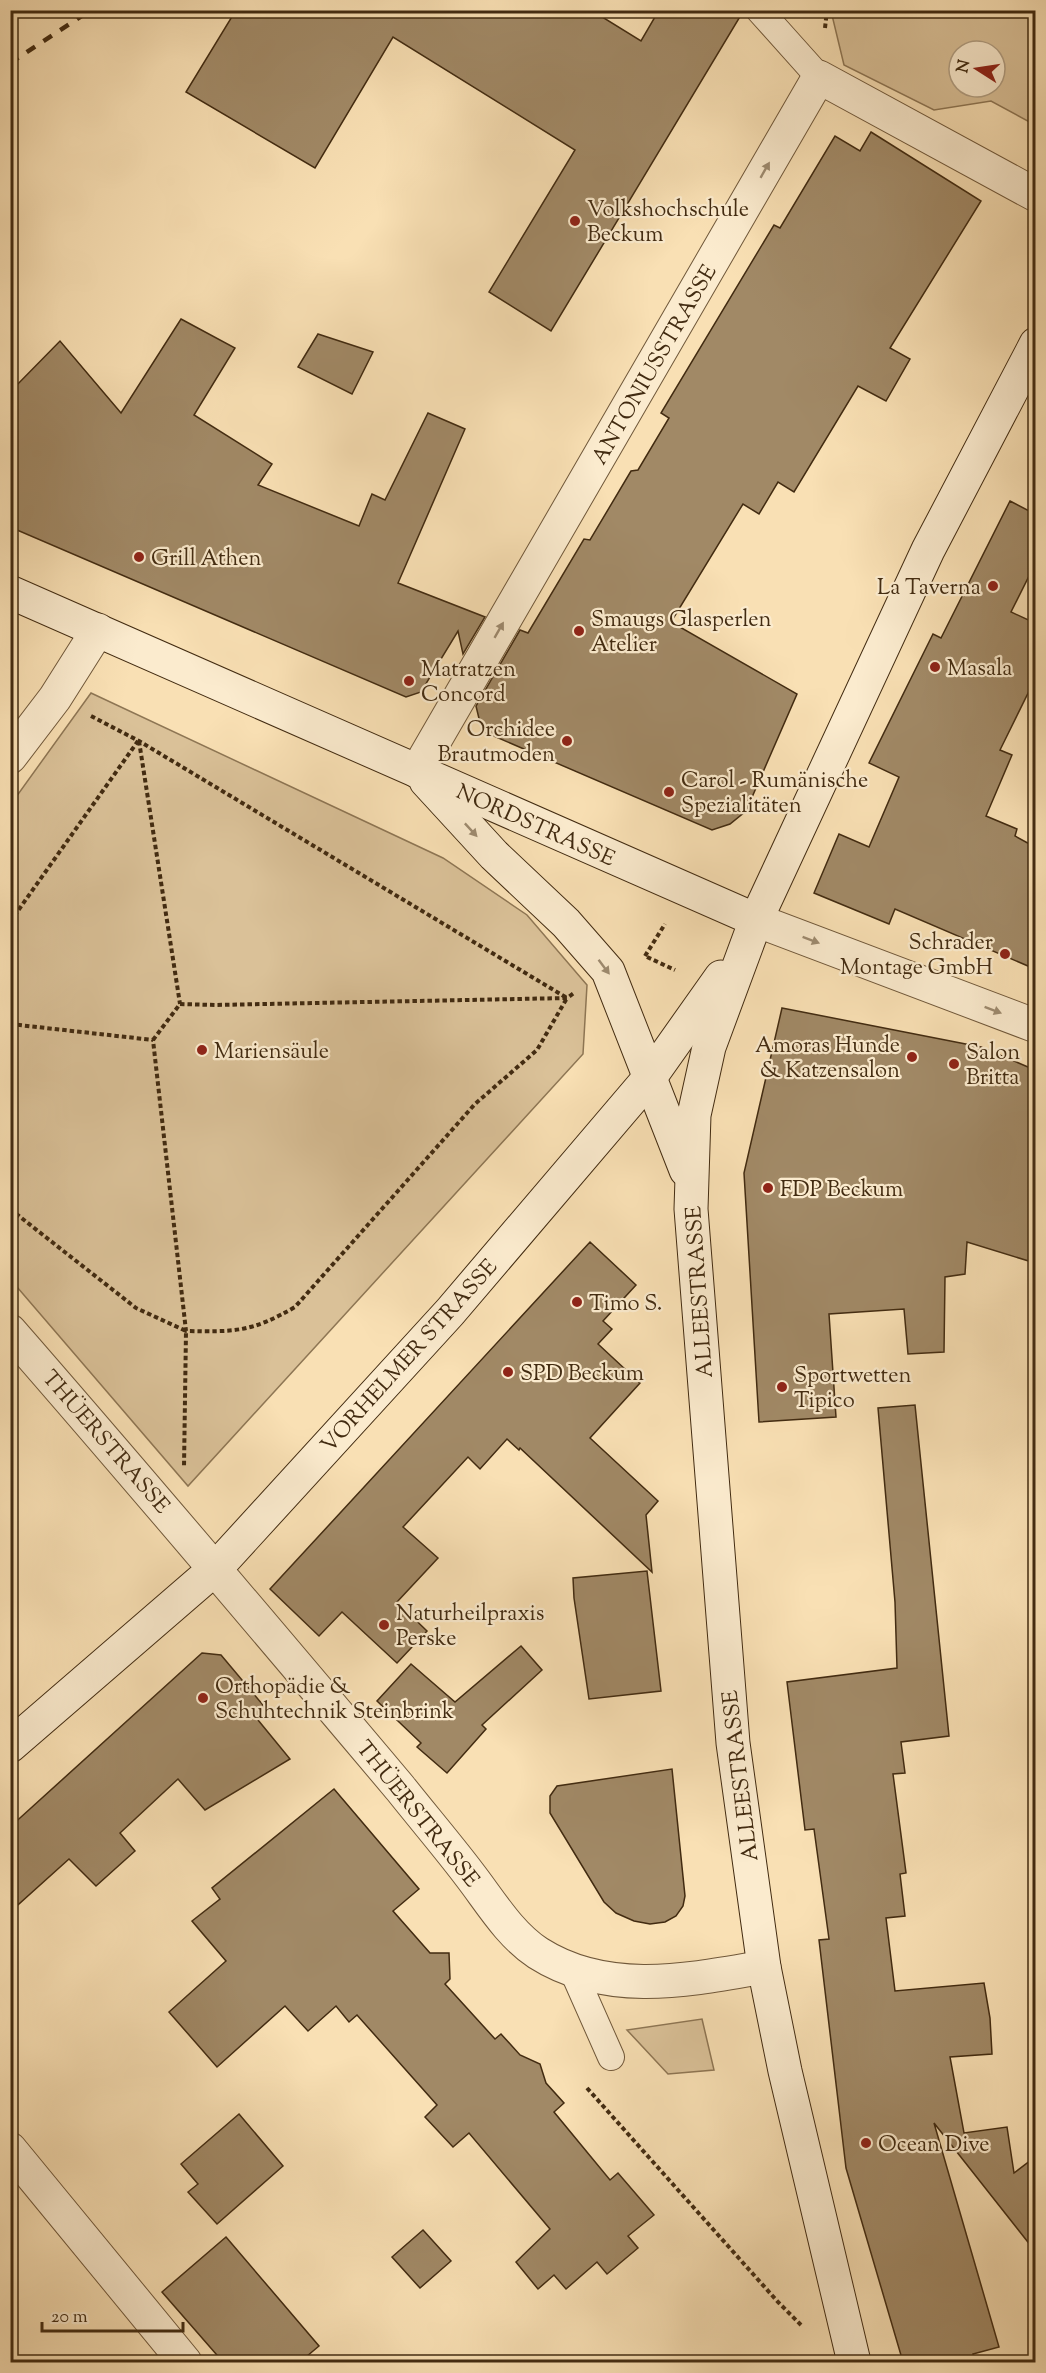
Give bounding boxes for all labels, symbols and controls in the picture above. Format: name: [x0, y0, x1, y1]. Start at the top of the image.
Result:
north arrow: [947, 39, 1007, 99]
text: N: [952, 58, 977, 75]
one-way arrow: [760, 161, 770, 178]
place label: Volkshochschule Beckum: [587, 195, 749, 252]
marker: Volkshochschule Beckum: [568, 214, 582, 228]
street label: ANTONIUSSTRASSE: [585, 259, 726, 472]
place label: Grill Athen: [151, 544, 262, 576]
marker: Grill Athen: [132, 550, 146, 564]
place label: La Taverna: [877, 573, 981, 605]
marker: La Taverna: [986, 579, 1000, 593]
place label: Smaugs Glasperlen Atelier: [591, 605, 772, 662]
one-way arrow: [494, 621, 504, 638]
marker: Smaugs Glasperlen Atelier: [572, 624, 586, 638]
place label: Masala: [947, 654, 1012, 686]
place label: Matratzen Concord: [421, 655, 516, 712]
marker: Masala: [928, 660, 942, 674]
marker: Matratzen Concord: [402, 674, 416, 688]
place label: Orchidee Brautmoden: [437, 715, 555, 772]
marker: Orchidee Brautmoden: [560, 734, 574, 748]
place label: Carol - Rumänische Spezialitäten: [681, 766, 868, 823]
street label: NORDSTRASSE: [450, 777, 619, 876]
marker: Carol - Rumänische Spezialitäten: [662, 785, 676, 799]
one-way arrow: [464, 822, 478, 837]
place label: Schrader Montage GmbH: [840, 928, 993, 985]
one-way arrow: [802, 936, 820, 946]
marker: Schrader Montage GmbH: [998, 947, 1012, 961]
one-way arrow: [598, 959, 610, 975]
one-way arrow: [984, 1006, 1002, 1015]
place label: Amoras Hunde & Katzensalon: [755, 1031, 900, 1088]
place label: Mariensäule: [214, 1037, 329, 1069]
place label: Salon Britta: [966, 1038, 1020, 1095]
marker: Mariensäule: [195, 1043, 209, 1057]
marker: Amoras Hunde & Katzensalon: [905, 1050, 919, 1064]
marker: Salon Britta: [947, 1057, 961, 1071]
place label: FDP Beckum: [780, 1175, 903, 1207]
marker: FDP Beckum: [761, 1181, 775, 1195]
street label: ALLEESTRASSE: [679, 1205, 723, 1379]
street label: VORHELMER STRASSE: [314, 1253, 506, 1461]
place label: Timo S.: [589, 1289, 662, 1321]
marker: Timo S.: [570, 1295, 584, 1309]
place label: SPD Beckum: [520, 1359, 644, 1391]
place label: Sportwetten Tipico: [794, 1361, 911, 1418]
street label: THÜERSTRASSE: [33, 1364, 177, 1522]
marker: SPD Beckum: [501, 1365, 515, 1379]
marker: Sportwetten Tipico: [775, 1380, 789, 1394]
place label: Naturheilpraxis Perske: [396, 1599, 544, 1656]
marker: Naturheilpraxis Perske: [377, 1618, 391, 1632]
place label: Orthopädie & Schuhtechnik Steinbrink: [215, 1672, 454, 1729]
street label: ALLEESTRASSE: [716, 1688, 768, 1863]
marker: Orthopädie & Schuhtechnik Steinbrink: [196, 1691, 210, 1705]
street label: THÜERSTRASSE: [347, 1734, 487, 1895]
place label: Ocean Dive: [878, 2130, 989, 2162]
marker: Ocean Dive: [859, 2136, 873, 2150]
scale bar: [42, 2295, 183, 2333]
text: 20 m: [51, 2305, 88, 2331]

